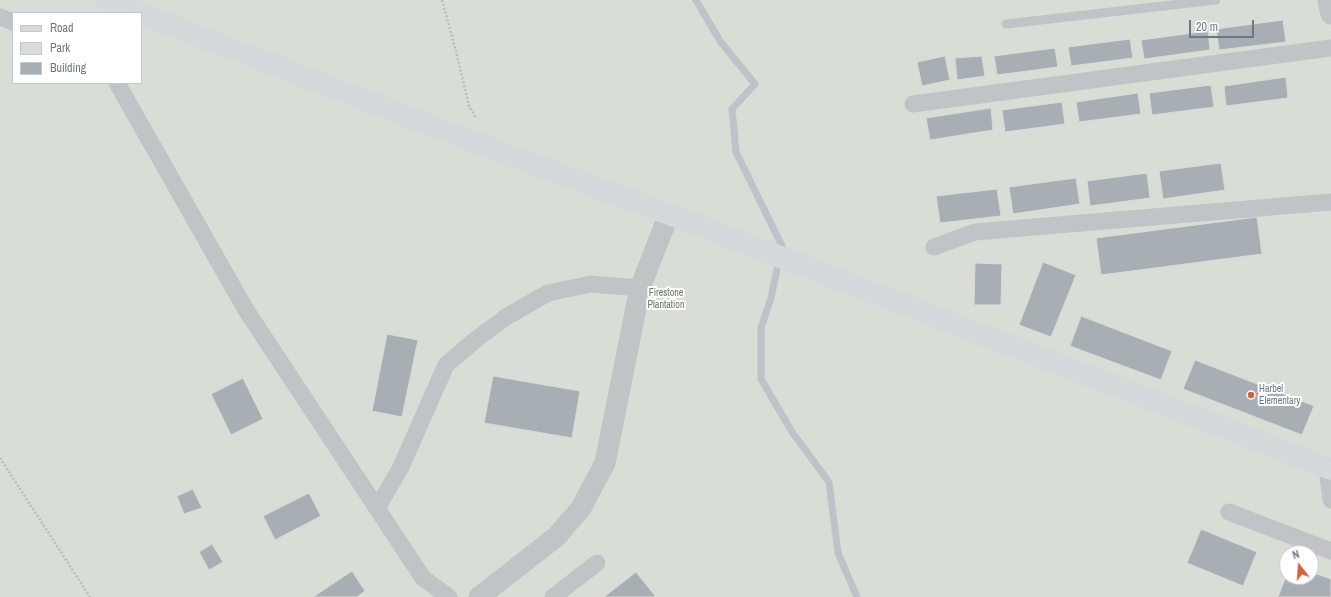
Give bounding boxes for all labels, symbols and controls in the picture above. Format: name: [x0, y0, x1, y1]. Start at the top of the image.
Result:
legend: [12, 12, 142, 84]
scale bar: [1191, 12, 1256, 38]
text: 20 m: [1196, 19, 1218, 35]
text: Road: [50, 20, 74, 36]
text: Park: [50, 40, 70, 56]
text: Building: [50, 60, 86, 76]
park label: Firestone Plantation: [648, 287, 684, 310]
place label: Harbel Elementary: [1259, 383, 1300, 406]
marker: Harbel Elementary: [1246, 390, 1256, 400]
north arrow: [1279, 545, 1319, 585]
text: N: [1291, 547, 1301, 562]

